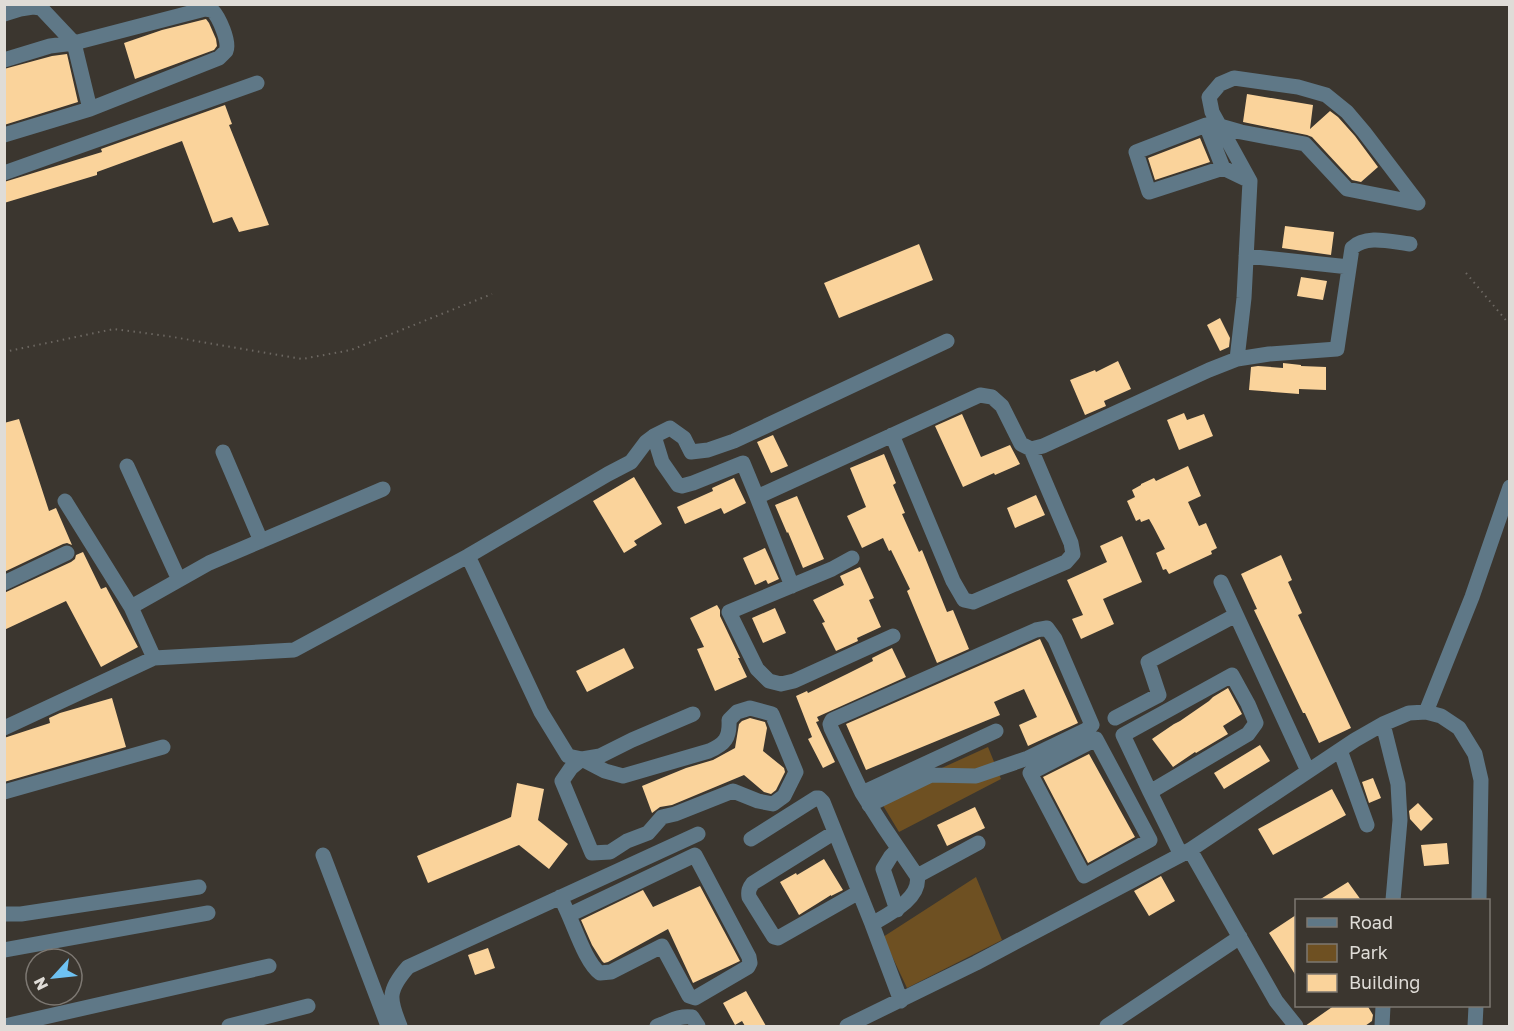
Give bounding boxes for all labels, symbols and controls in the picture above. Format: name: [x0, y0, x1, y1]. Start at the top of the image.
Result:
legend: [1295, 899, 1490, 1007]
text: Road: [1349, 911, 1393, 933]
text: Park: [1349, 941, 1388, 963]
north arrow: [24, 947, 84, 1007]
text: Building: [1349, 971, 1420, 993]
text: N: [29, 974, 52, 994]

